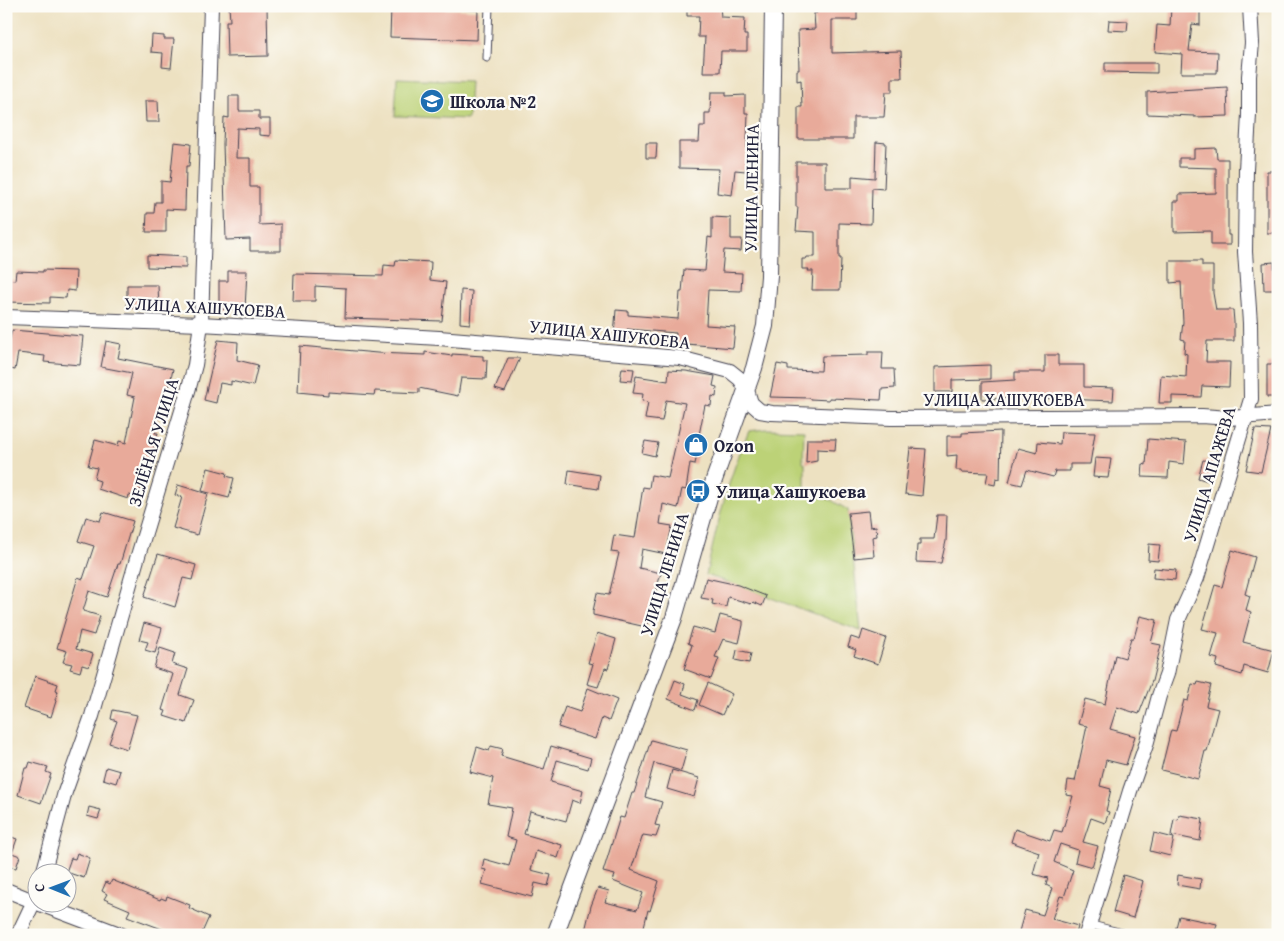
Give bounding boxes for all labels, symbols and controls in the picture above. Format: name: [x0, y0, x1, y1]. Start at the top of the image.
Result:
school or university icon: Школа №2: [419, 88, 445, 114]
place label: Школа №2: [450, 88, 536, 115]
street label: УЛИЦА ЛЕНИНА: [736, 123, 766, 252]
street label: УЛИЦА ХАШУКОЕВА: [124, 289, 286, 325]
street label: УЛИЦА ХАШУКОЕВА: [528, 312, 692, 356]
street label: ЗЕЛЁНАЯ УЛИЦА: [121, 374, 185, 510]
street label: УЛИЦА ХАШУКОЕВА: [923, 386, 1085, 413]
street label: УЛИЦА АПАЖЕВА: [1176, 403, 1242, 545]
shop icon: Ozon: [683, 432, 709, 458]
place label: Ozon: [714, 432, 754, 459]
bus stop icon: Улица Хашукоева: [685, 478, 711, 504]
place label: Улица Хашукоева: [716, 478, 867, 505]
street label: УЛИЦА ЛЕНИНА: [632, 509, 696, 639]
north arrow: [28, 864, 78, 914]
text: С: [29, 884, 49, 892]

